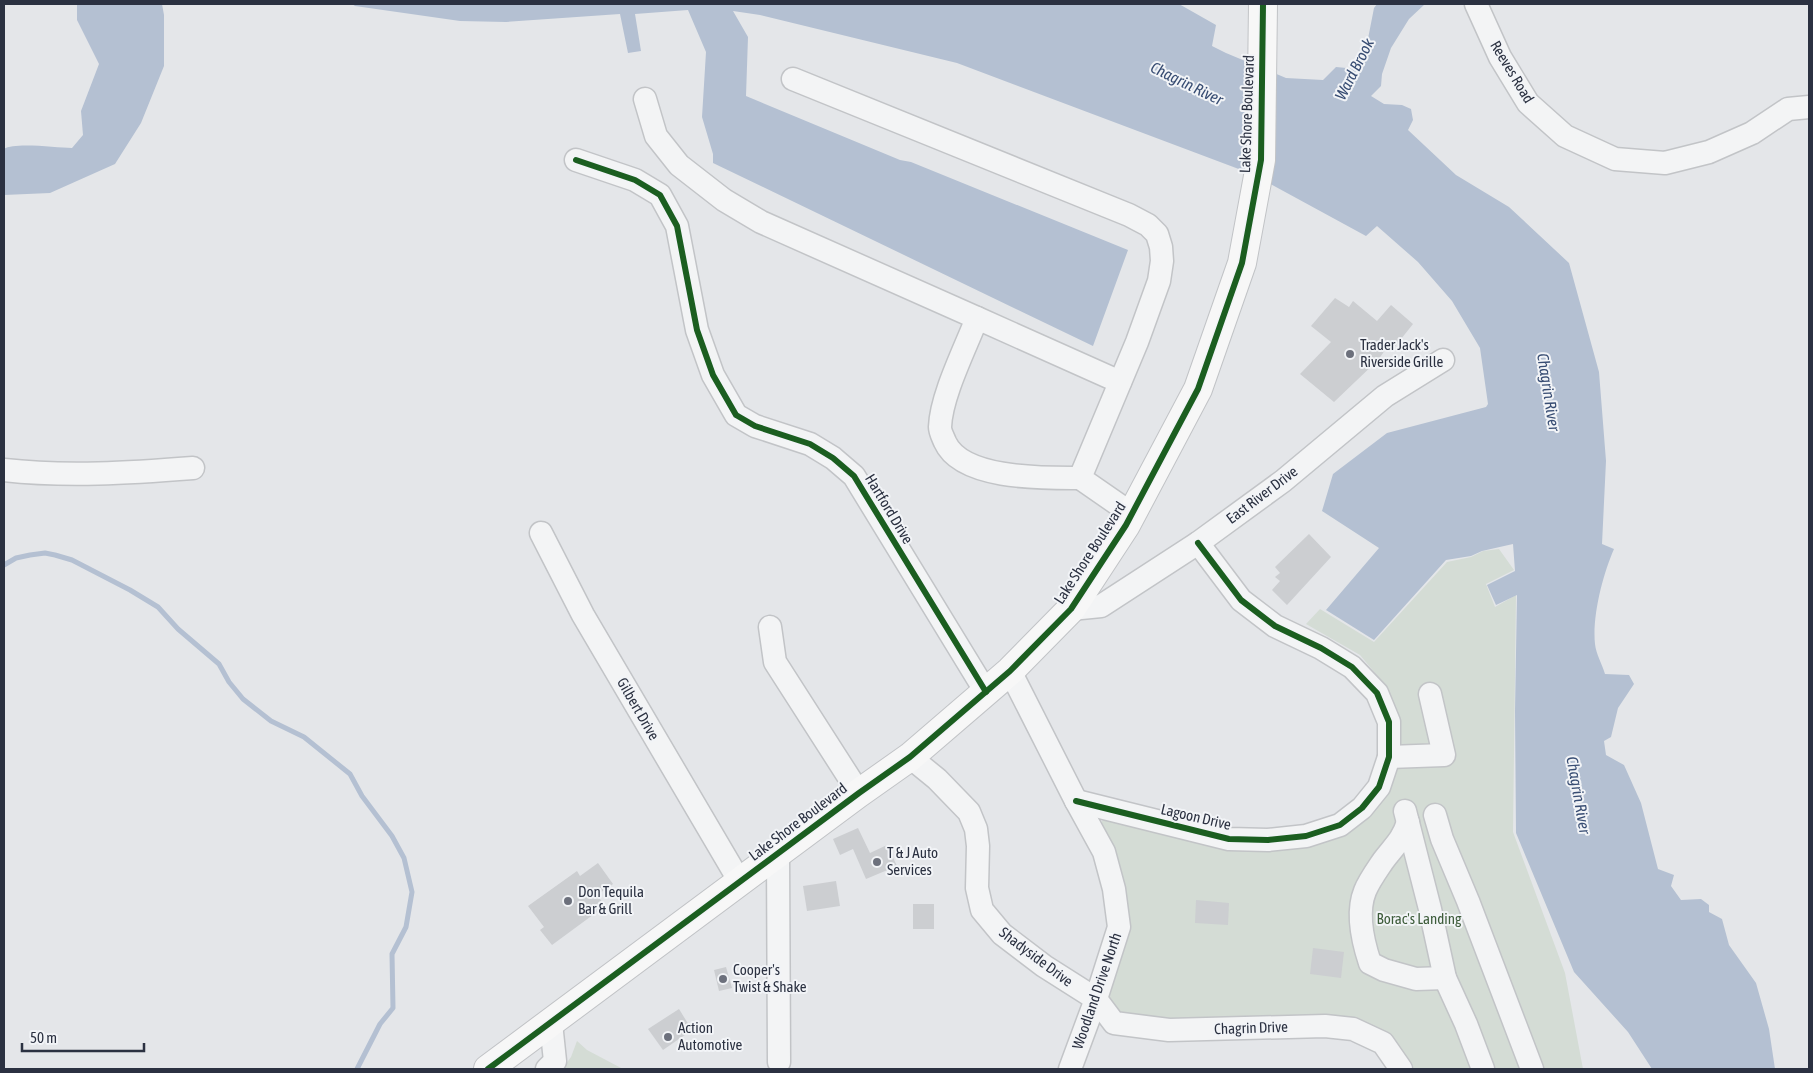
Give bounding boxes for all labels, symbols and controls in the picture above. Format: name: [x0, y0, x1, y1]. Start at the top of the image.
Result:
water label: Ward Brook: [1331, 34, 1378, 103]
street label: Reeves Road: [1487, 37, 1538, 106]
street label: Lake Shore Boulevard: [1236, 55, 1257, 173]
water label: Chagrin River: [1147, 58, 1227, 110]
place label: Trader Jack's Riverside Grille: [1360, 336, 1444, 370]
marker: Trader Jack's Riverside Grille: [1344, 348, 1356, 360]
water label: Chagrin River: [1533, 352, 1564, 434]
street label: East River Drive: [1223, 462, 1301, 527]
street label: Hartford Drive: [862, 471, 917, 547]
street label: Lake Shore Boulevard: [1050, 498, 1129, 607]
street label: Gilbert Drive: [614, 675, 663, 743]
water label: Chagrin River: [1562, 755, 1595, 837]
street label: Lake Shore Boulevard: [745, 779, 850, 864]
street label: Lagoon Drive: [1159, 800, 1233, 833]
place label: T & J Auto Services: [887, 844, 938, 878]
marker: T & J Auto Services: [871, 856, 883, 868]
place label: Don Tequila Bar & Grill: [578, 883, 644, 917]
marker: Don Tequila Bar & Grill: [562, 895, 574, 907]
park label: Borac's Landing: [1377, 910, 1462, 927]
street label: Shadyside Drive: [996, 923, 1077, 990]
street label: Woodland Drive North: [1069, 930, 1124, 1051]
place label: Cooper's Twist & Shake: [733, 961, 807, 995]
marker: Cooper's Twist & Shake: [717, 973, 729, 985]
street label: Chagrin Drive: [1214, 1018, 1288, 1037]
place label: Action Automotive: [678, 1019, 742, 1053]
scale bar: [22, 1020, 145, 1052]
text: 50 m: [30, 1029, 57, 1046]
marker: Action Automotive: [662, 1031, 674, 1043]

